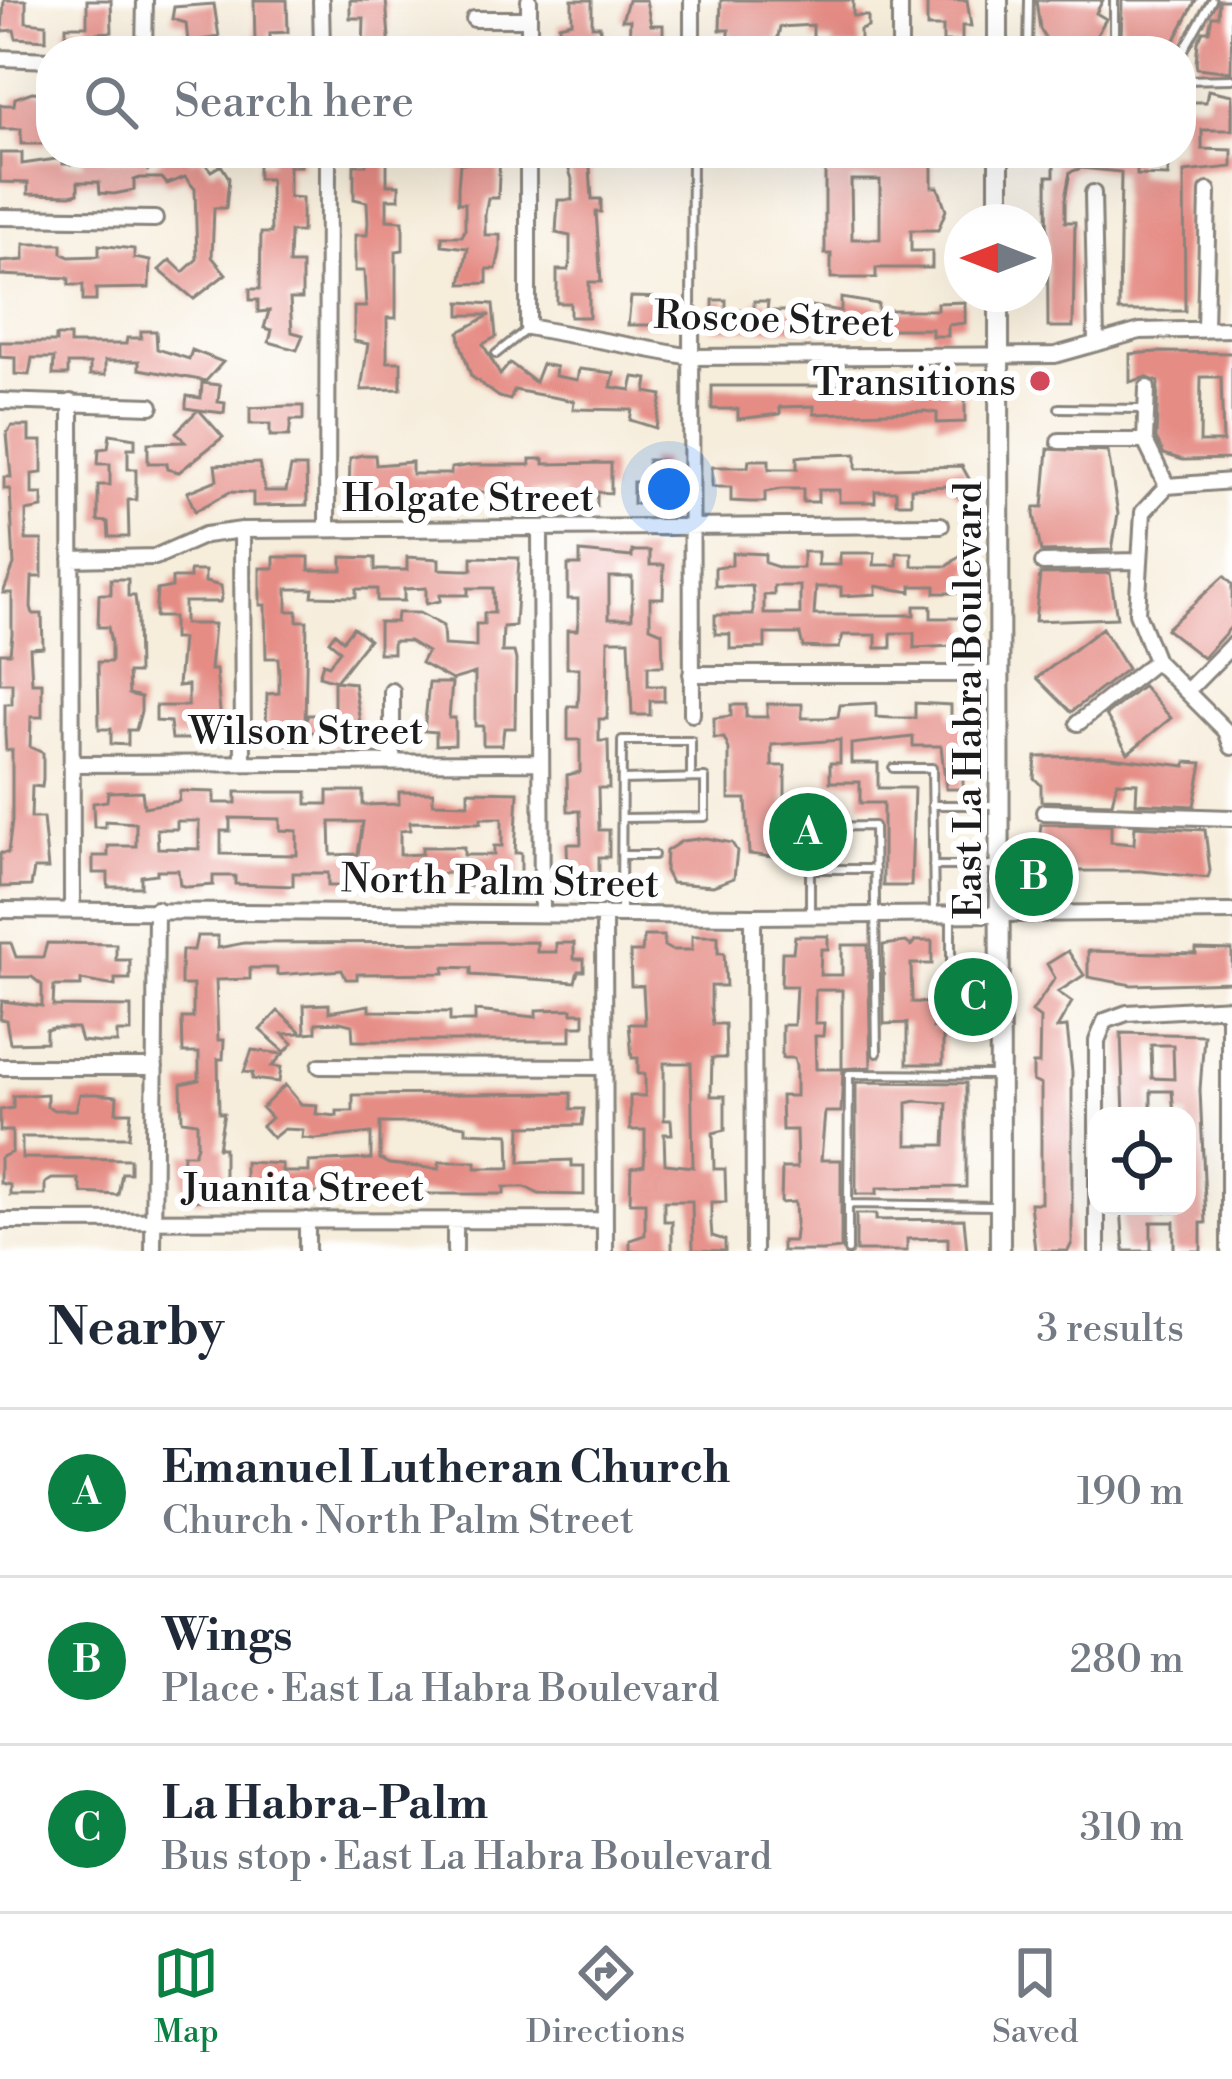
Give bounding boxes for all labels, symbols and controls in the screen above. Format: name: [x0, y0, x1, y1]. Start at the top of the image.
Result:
search box: [36, 36, 1196, 168]
icon: search: [78, 69, 144, 135]
text: Search here: [174, 74, 414, 131]
north arrow: [944, 204, 1052, 312]
street label: Roscoe Street: [653, 292, 895, 349]
place label: Transitions: [812, 359, 1016, 408]
marker: Transitions: [1027, 368, 1053, 394]
your location: [639, 459, 699, 519]
street label: Holgate Street: [342, 475, 594, 524]
street label: East La Habra Boulevard: [945, 481, 994, 919]
street label: Wilson Street: [187, 708, 423, 757]
pin: A: [769, 787, 847, 877]
pin: B: [995, 832, 1073, 922]
street label: North Palm Street: [341, 855, 660, 910]
pin: C: [934, 952, 1012, 1042]
map controls: [1088, 1107, 1196, 1215]
button: locate: [1088, 1107, 1196, 1215]
street label: Juanita Street: [180, 1165, 424, 1214]
text: Nearby: [48, 1297, 224, 1361]
text: 3 results: [1036, 1305, 1184, 1354]
text: Emanuel Lutheran Church: [162, 1440, 730, 1497]
text: A: [73, 1468, 101, 1517]
text: 190 m: [1077, 1468, 1184, 1517]
text: Church · North Palm Street: [162, 1497, 634, 1546]
text: Wings: [162, 1608, 293, 1665]
text: B: [72, 1636, 102, 1685]
text: 280 m: [1070, 1636, 1184, 1685]
text: Place · East La Habra Boulevard: [162, 1665, 719, 1714]
text: La Habra-Palm: [162, 1776, 488, 1833]
text: C: [73, 1804, 101, 1853]
text: 310 m: [1080, 1804, 1184, 1853]
text: Bus stop · East La Habra Boulevard: [162, 1833, 772, 1882]
tab: Map: [153, 1940, 219, 2053]
tab: Directions: [526, 1940, 685, 2053]
tab: Saved: [992, 1940, 1079, 2053]

